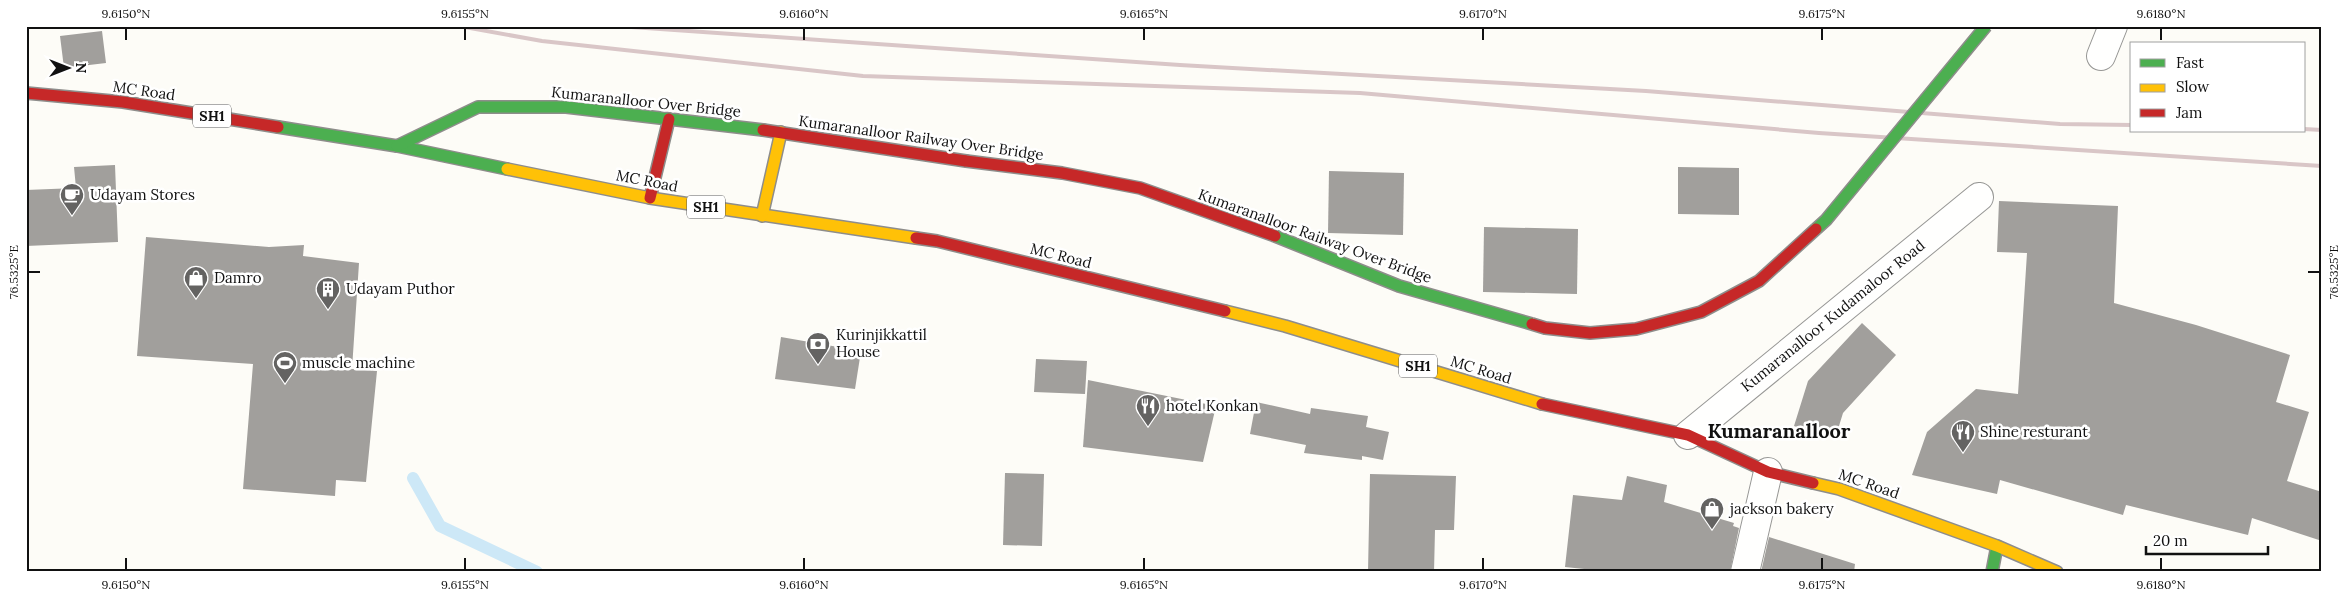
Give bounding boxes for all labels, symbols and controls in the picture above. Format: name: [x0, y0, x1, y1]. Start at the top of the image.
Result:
text: 9.6150°N: [102, 6, 150, 21]
text: 9.6155°N: [441, 6, 489, 21]
text: 9.6160°N: [779, 6, 829, 21]
text: 9.6165°N: [1120, 6, 1168, 21]
text: 9.6170°N: [1459, 6, 1507, 21]
text: 9.6175°N: [1799, 6, 1845, 21]
text: 9.6180°N: [2136, 6, 2186, 21]
north arrow: [42, 42, 92, 92]
legend: [2130, 42, 2306, 132]
text: Fast: [2176, 53, 2204, 72]
text: N: [72, 63, 90, 74]
street label: MC Road: [112, 77, 177, 104]
text: Slow: [2176, 77, 2209, 96]
street label: Kumaranalloor Over Bridge: [550, 82, 742, 121]
text: Jam: [2175, 103, 2203, 122]
road number: SH1: [193, 104, 231, 128]
street label: Kumaranalloor Railway Over Bridge: [797, 111, 1045, 164]
street label: MC Road: [614, 165, 680, 196]
cafe icon: Udayam Stores: [59, 182, 85, 216]
street label: Kumaranalloor Railway Over Bridge: [1196, 184, 1435, 287]
place label: Udayam Stores: [90, 185, 195, 204]
road number: SH1: [687, 196, 725, 218]
street label: Kumaranalloor Kudamaloor Road: [1737, 235, 1928, 396]
street label: MC Road: [1028, 239, 1094, 272]
text: 76.5325°E: [6, 245, 21, 299]
text: 76.5325°E: [2326, 245, 2341, 299]
shop icon: Damro: [183, 265, 209, 299]
place label: Damro: [214, 268, 262, 287]
building icon: Udayam Puthor: [315, 276, 341, 310]
place label: Udayam Puthor: [346, 279, 455, 298]
place label: Kurinjikkattil House: [836, 325, 927, 361]
bank icon: Kurinjikkattil House: [805, 331, 831, 365]
sports icon: muscle machine: [272, 350, 298, 384]
street label: MC Road: [1448, 351, 1514, 388]
place label: muscle machine: [302, 353, 415, 372]
road number: SH1: [1399, 354, 1437, 378]
restaurant icon: hotel Konkan: [1135, 393, 1161, 427]
place label: hotel Konkan: [1166, 396, 1259, 415]
district label: Kumaranalloor: [1708, 418, 1851, 443]
restaurant icon: Shine resturant: [1950, 419, 1976, 453]
place label: Shine resturant: [1980, 422, 2088, 441]
street label: MC Road: [1836, 464, 1902, 503]
shop icon: jackson bakery: [1699, 496, 1725, 530]
place label: jackson bakery: [1728, 499, 1834, 518]
scale bar: [2146, 523, 2268, 555]
text: 20 m: [2153, 531, 2188, 550]
text: 9.6150°N: [102, 577, 150, 592]
text: 9.6155°N: [441, 577, 489, 592]
text: 9.6160°N: [779, 577, 829, 592]
text: 9.6165°N: [1120, 577, 1168, 592]
text: 9.6170°N: [1459, 577, 1507, 592]
text: 9.6175°N: [1799, 577, 1845, 592]
text: 9.6180°N: [2136, 577, 2186, 592]

